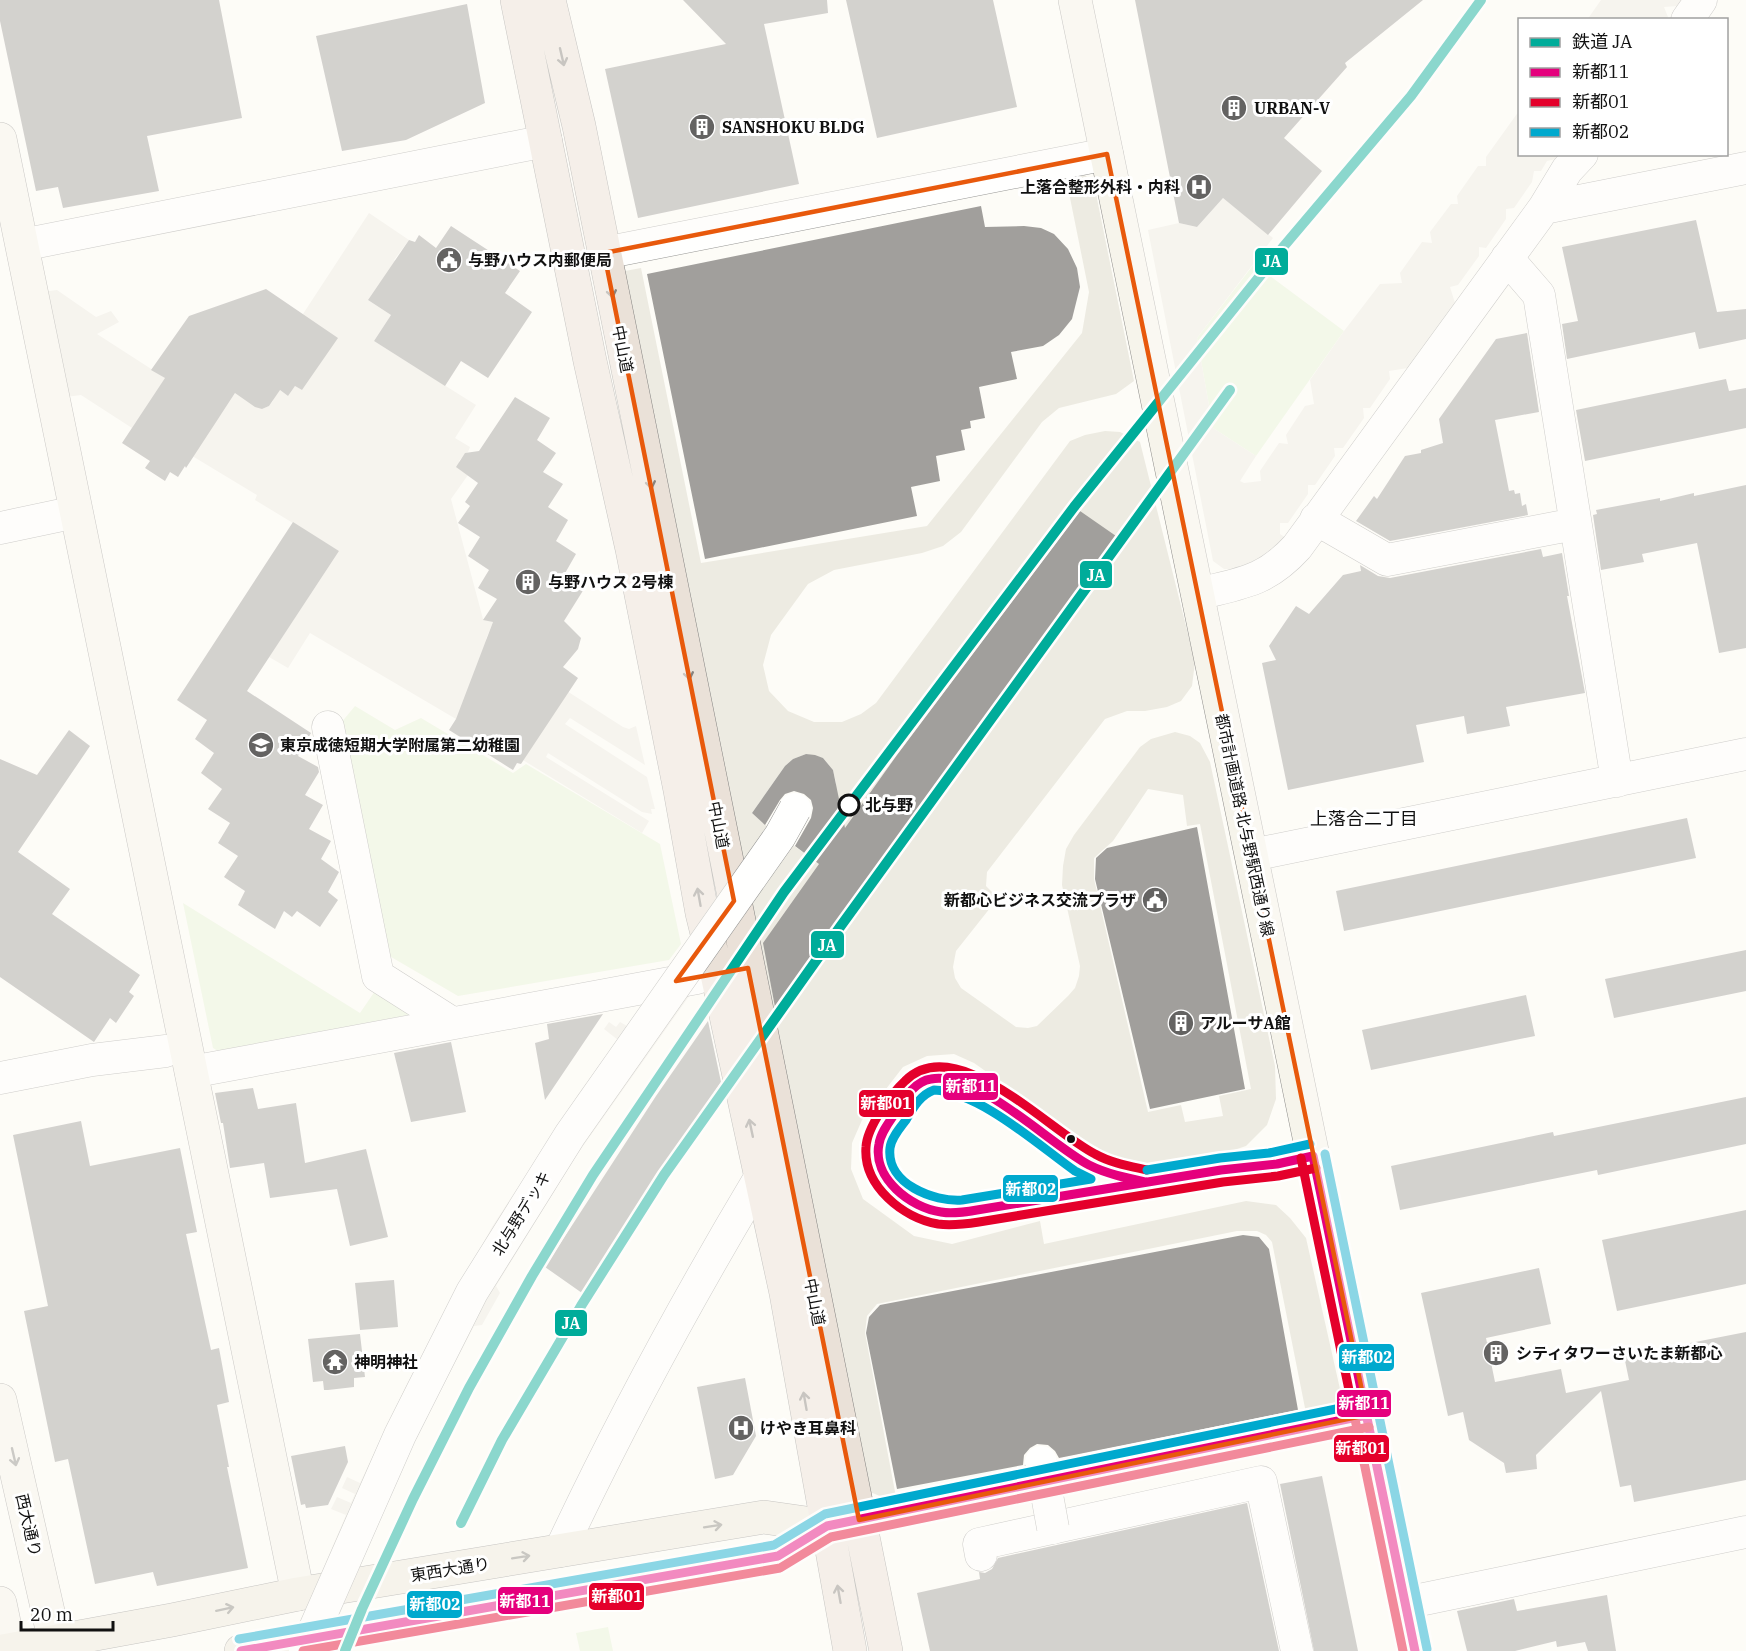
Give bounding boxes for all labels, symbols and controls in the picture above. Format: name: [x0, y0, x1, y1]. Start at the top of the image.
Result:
legend: [1518, 18, 1728, 156]
text: 鉄道 JA: [1572, 30, 1633, 53]
one-way arrow: [557, 47, 569, 66]
text: 新都11: [1572, 60, 1630, 83]
text: 新都01: [1572, 90, 1630, 113]
building icon: URBAN-V: [1219, 93, 1249, 123]
place label: URBAN-V: [1254, 98, 1330, 118]
building icon: SANSHOKU BLDG: [687, 112, 717, 142]
place label: SANSHOKU BLDG: [722, 117, 865, 137]
text: 新都02: [1572, 120, 1630, 143]
hospital icon: 上落合整形外科・内科: [1184, 172, 1214, 202]
place label: 上落合整形外科・内科: [1020, 177, 1180, 197]
public building icon: 与野ハウス内郵便局: [434, 245, 464, 275]
line badge: JA: [1254, 247, 1289, 276]
place label: 与野ハウス内郵便局: [468, 250, 612, 270]
text: JA: [1263, 251, 1281, 271]
one-way arrow: [606, 279, 618, 298]
street label: 中山道: [609, 324, 637, 374]
one-way arrow: [645, 470, 656, 489]
line badge: JA: [1079, 560, 1113, 589]
text: JA: [1087, 565, 1105, 585]
building icon: 与野ハウス 2号棟: [513, 567, 543, 597]
place label: 与野ハウス 2号棟: [548, 572, 673, 592]
one-way arrow: [683, 661, 694, 681]
street label: 都市計画道路 北与野駅西通り線: [1212, 712, 1278, 938]
school or university icon: 東京成徳短期大学附属第二幼稚園: [246, 730, 276, 760]
place label: 東京成徳短期大学附属第二幼稚園: [280, 735, 520, 755]
marker: 北与野: [838, 794, 860, 816]
place label: 北与野: [865, 795, 913, 815]
street label: 中山道: [705, 800, 733, 850]
district label: 上落合二丁目: [1310, 807, 1418, 830]
public building icon: 新都心ビジネス交流プラザ: [1140, 885, 1170, 915]
one-way arrow: [693, 887, 704, 907]
place label: 新都心ビジネス交流プラザ: [944, 890, 1136, 910]
line badge: JA: [810, 930, 845, 959]
text: JA: [818, 935, 836, 955]
building icon: アルーサA館: [1166, 1008, 1196, 1038]
place label: アルーサA館: [1200, 1013, 1291, 1033]
line badge: 新都11: [942, 1072, 999, 1101]
text: 新都11: [945, 1076, 997, 1096]
line badge: 新都01: [858, 1089, 915, 1118]
text: 新都01: [860, 1093, 912, 1113]
one-way arrow: [744, 1119, 756, 1138]
unlabelled marker: [1065, 1133, 1077, 1145]
street label: 北与野デッキ: [487, 1167, 555, 1259]
line badge: 新都02: [1002, 1174, 1059, 1203]
text: 新都02: [1005, 1179, 1057, 1199]
street label: 中山道: [801, 1277, 829, 1327]
line badge: JA: [554, 1309, 588, 1337]
text: JA: [562, 1313, 580, 1333]
building icon: シティタワーさいたま新都心: [1481, 1338, 1511, 1368]
line badge: 新都02: [1338, 1343, 1395, 1372]
place label: シティタワーさいたま新都心: [1516, 1343, 1723, 1363]
temple icon: 神明神社: [320, 1347, 350, 1377]
text: 新都02: [1341, 1347, 1393, 1367]
place label: 神明神社: [354, 1352, 418, 1372]
line badge: 新都11: [1336, 1389, 1392, 1418]
one-way arrow: [800, 1392, 811, 1412]
text: 新都11: [1338, 1393, 1390, 1413]
hospital icon: けやき耳鼻科: [726, 1413, 756, 1443]
place label: けやき耳鼻科: [760, 1418, 856, 1438]
line badge: 新都01: [1333, 1434, 1390, 1463]
text: 新都01: [1335, 1438, 1387, 1458]
one-way arrow: [8, 1447, 20, 1466]
street label: 西大通り: [12, 1492, 46, 1558]
one-way arrow: [703, 1520, 723, 1531]
one-way arrow: [510, 1552, 530, 1563]
street label: 東西大通り: [409, 1553, 491, 1585]
line badge: 新都01: [588, 1582, 645, 1611]
one-way arrow: [833, 1584, 844, 1604]
line badge: 新都11: [497, 1586, 554, 1615]
text: 新都01: [591, 1586, 643, 1606]
line badge: 新都02: [406, 1590, 463, 1619]
text: 新都11: [499, 1591, 551, 1611]
scale bar: [21, 1594, 112, 1632]
text: 新都02: [409, 1594, 461, 1614]
text: 20 m: [30, 1603, 73, 1626]
one-way arrow: [215, 1603, 235, 1614]

